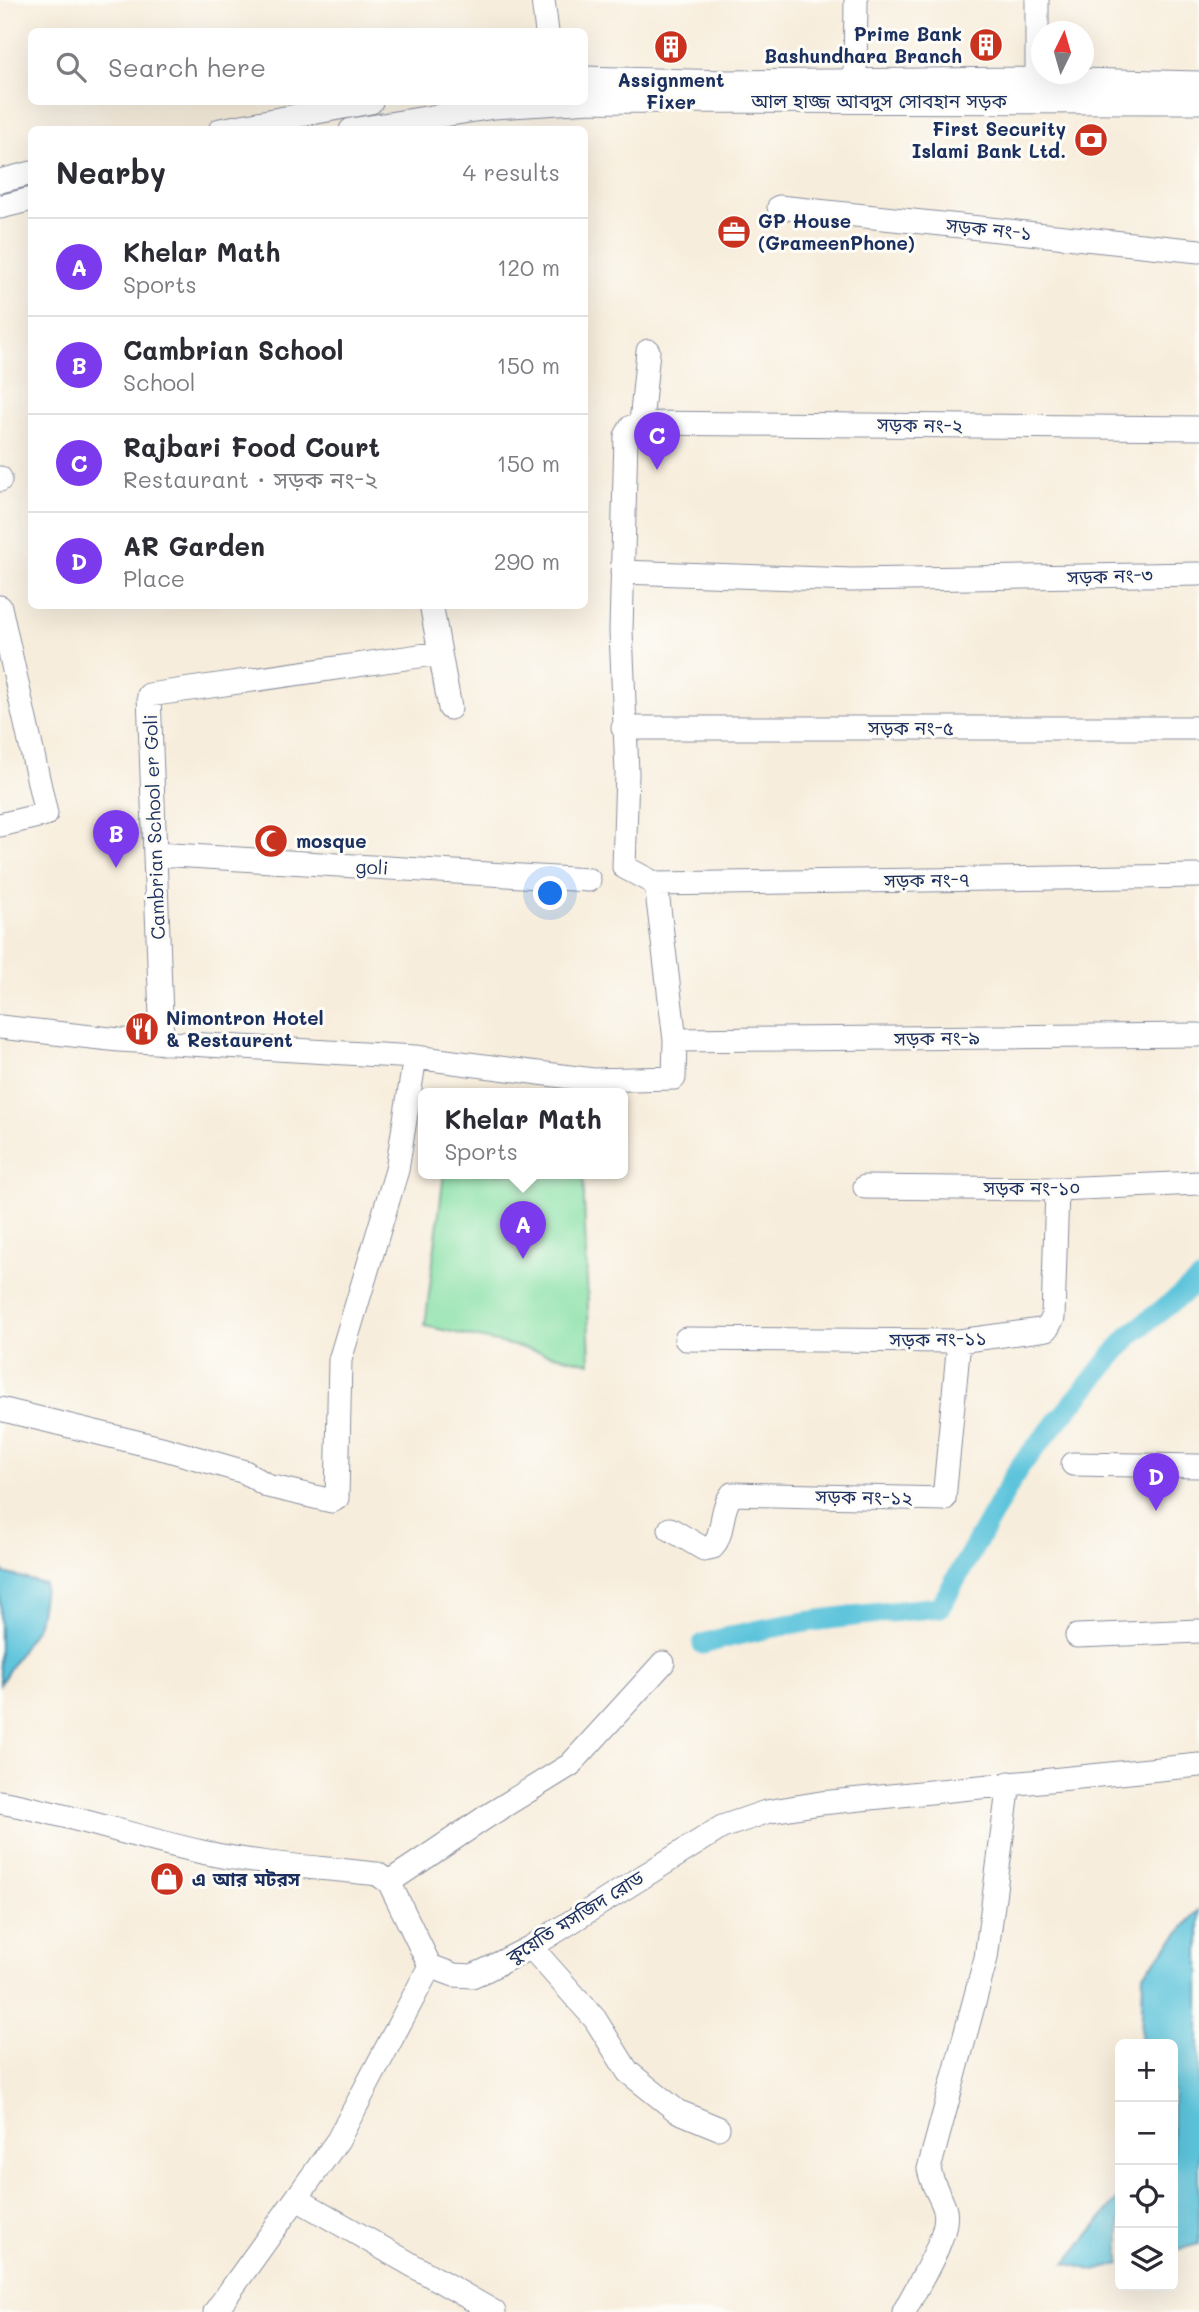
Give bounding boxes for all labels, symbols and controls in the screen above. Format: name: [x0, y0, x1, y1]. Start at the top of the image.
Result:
place label: Prime Bank Bashundhara Branch: [764, 21, 962, 68]
north arrow: [1031, 21, 1094, 84]
building icon: Prime Bank Bashundhara Branch: [967, 26, 1005, 64]
search box: [28, 28, 588, 105]
building icon: Assignment Fixer: [652, 28, 690, 66]
icon: search: [52, 48, 90, 86]
text: Search here: [108, 50, 266, 84]
place label: Assignment Fixer: [618, 67, 724, 114]
street label: আল হাজ্জ আবদুস সোবহান সড়ক: [750, 88, 1008, 113]
place label: First Security Islami Bank Ltd.: [912, 116, 1066, 163]
bank icon: First Security Islami Bank Ltd.: [1072, 121, 1110, 159]
text: Nearby: [56, 152, 166, 192]
text: 4 results: [463, 157, 560, 187]
place label: GP House (GrameenPhone): [758, 208, 915, 255]
street label: সড়ক নং-১: [944, 211, 1033, 245]
office icon: GP House (GrameenPhone): [715, 213, 753, 251]
text: Khelar Math: [123, 235, 280, 269]
text: A: [71, 252, 87, 282]
text: 120 m: [497, 252, 560, 282]
text: Sports: [123, 269, 197, 299]
text: Cambrian School: [123, 333, 344, 367]
text: B: [71, 350, 87, 380]
text: 150 m: [496, 350, 560, 380]
text: School: [123, 367, 196, 397]
street label: সড়ক নং-২: [876, 411, 963, 438]
pin: C: [634, 412, 680, 470]
text: Rajbari Food Court: [123, 430, 380, 464]
text: C: [70, 448, 88, 478]
text: 150 m: [496, 448, 560, 478]
text: Restaurant · সড়ক নং-২: [123, 464, 378, 494]
text: AR Garden: [123, 529, 265, 563]
text: D: [71, 546, 87, 576]
text: 290 m: [494, 546, 560, 576]
street label: সড়ক নং-৩: [1066, 562, 1153, 590]
text: Place: [123, 563, 185, 593]
street label: Cambrian School er Goli: [137, 714, 170, 940]
street label: সড়ক নং-৫: [867, 715, 954, 740]
pin: B: [93, 810, 139, 868]
mosque icon: mosque: [252, 822, 290, 860]
place label: mosque: [296, 828, 367, 853]
street label: goli: [355, 853, 389, 880]
street label: সড়ক নং-৭: [883, 866, 970, 893]
your location: [533, 876, 567, 910]
place label: Nimontron Hotel & Restaurent: [166, 1005, 324, 1052]
restaurant icon: Nimontron Hotel & Restaurent: [123, 1010, 161, 1048]
street label: সড়ক নং-৯: [893, 1024, 980, 1051]
popup: [418, 1088, 628, 1179]
text: Khelar Math: [444, 1102, 602, 1136]
text: Sports: [444, 1136, 518, 1166]
street label: সড়ক নং-১০: [982, 1175, 1081, 1200]
pin: A: [500, 1201, 546, 1259]
street label: সড়ক নং-১১: [888, 1325, 987, 1352]
pin: D: [1133, 1453, 1179, 1511]
street label: সড়ক নং-১২: [814, 1483, 913, 1510]
shop icon: এ আর মটরস: [148, 1860, 186, 1898]
street label: কুয়েতি মসজিদ রোড: [501, 1864, 648, 1969]
place label: এ আর মটরস: [192, 1866, 301, 1891]
map controls: [1115, 2039, 1178, 2291]
button: +: [1115, 2039, 1178, 2102]
button: −: [1115, 2102, 1178, 2165]
button: locate: [1115, 2165, 1178, 2228]
button: layers: [1115, 2228, 1178, 2291]

